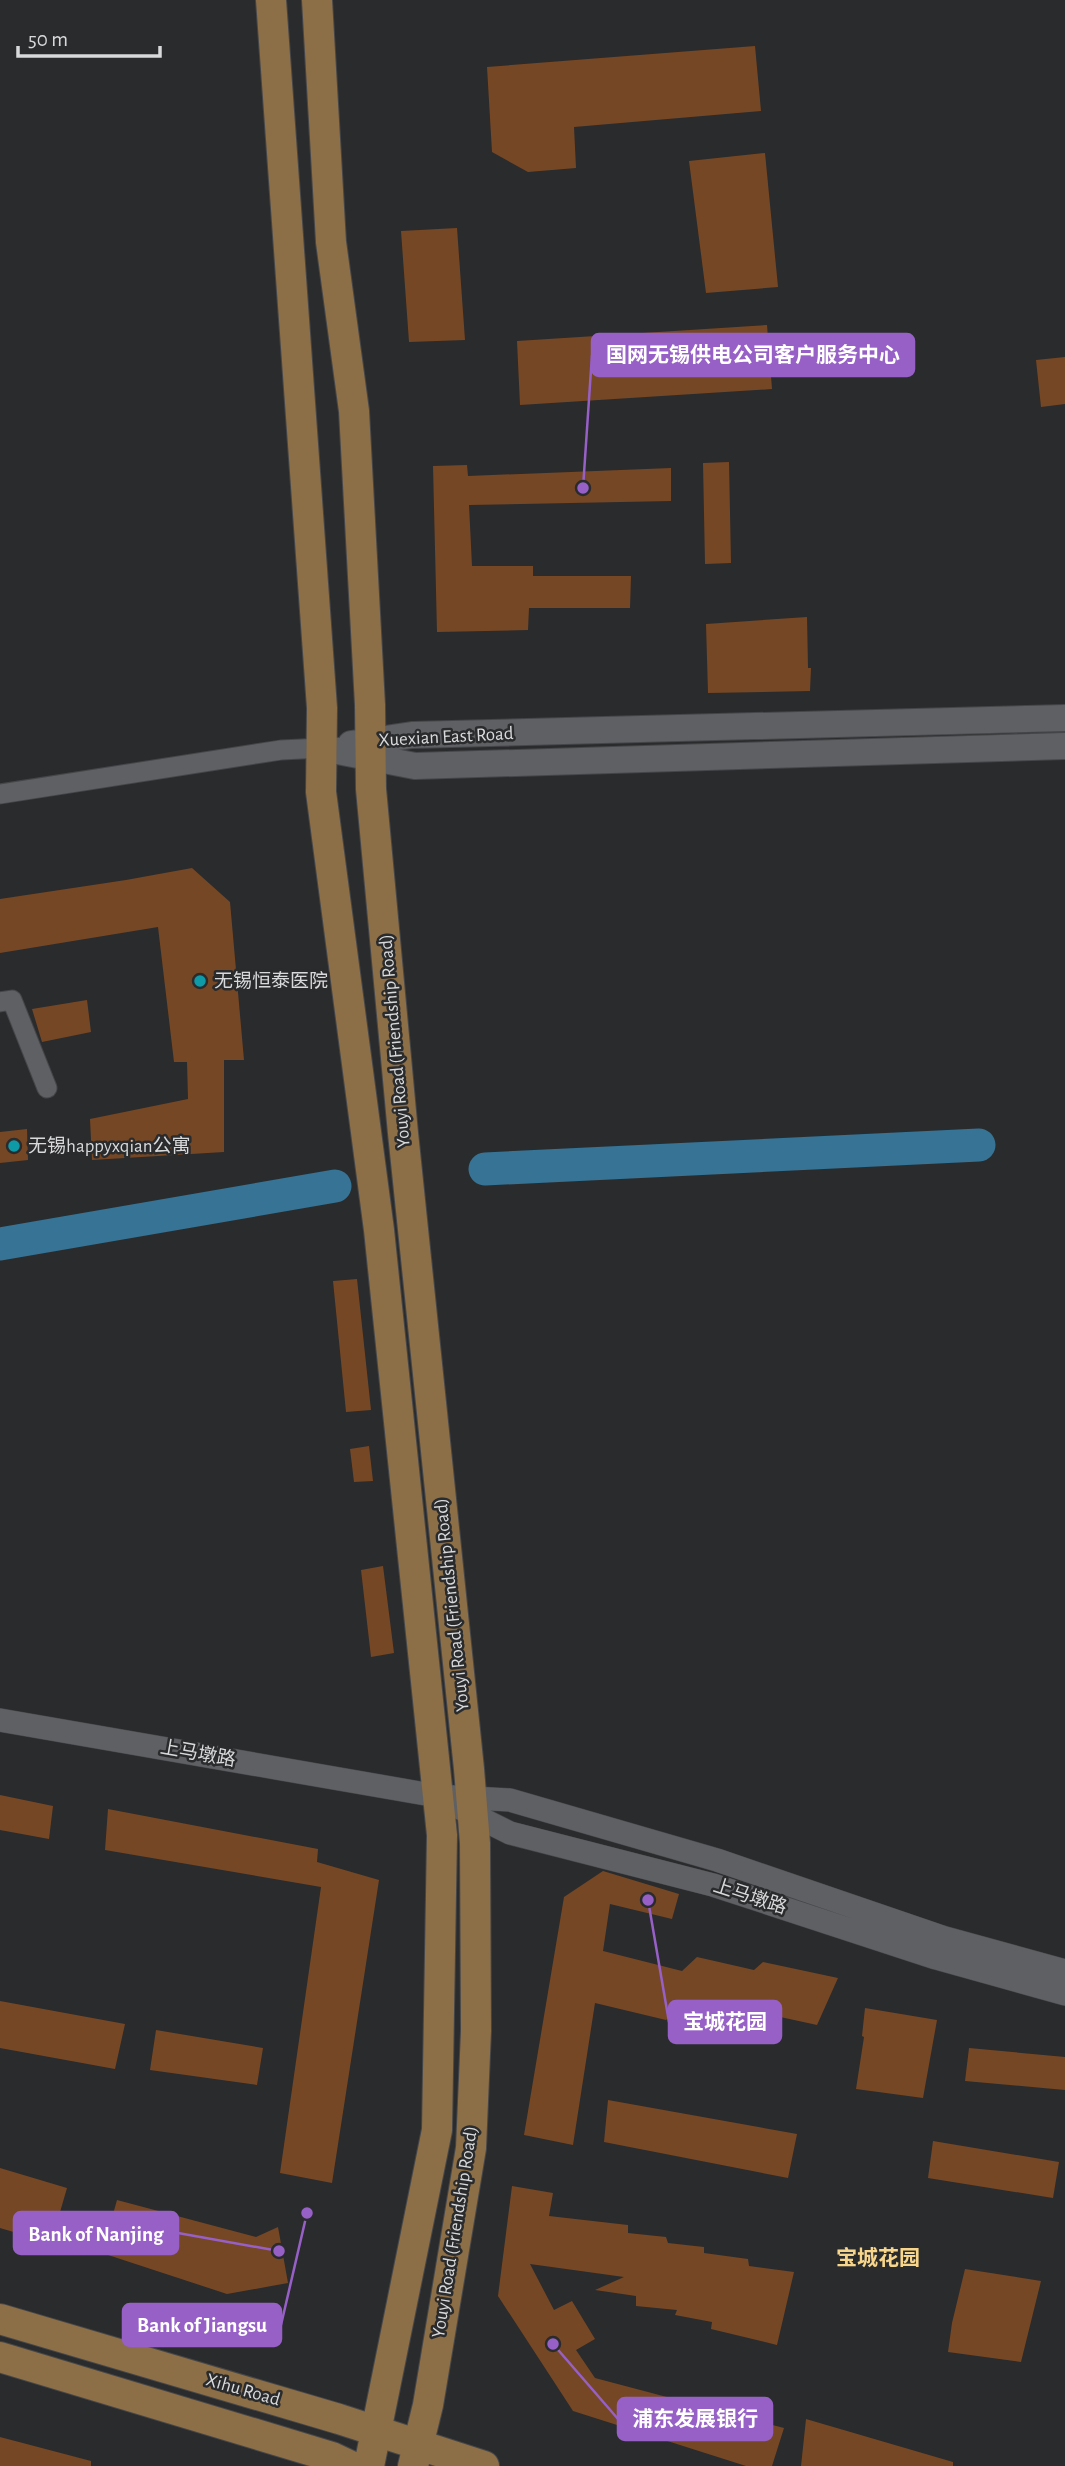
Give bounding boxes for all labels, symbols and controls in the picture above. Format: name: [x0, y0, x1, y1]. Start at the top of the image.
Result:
scale bar: [18, 14, 159, 58]
text: 50 m: [28, 29, 68, 50]
callout: 国网无锡供电公司客户服务中心: [592, 334, 914, 376]
text: 国网无锡供电公司客户服务中心: [606, 343, 900, 366]
street label: Xuexian East Road: [378, 724, 514, 750]
street label: Youyi Road (Friendship Road): [376, 933, 414, 1149]
place label: 无锡恒泰医院: [214, 971, 328, 991]
marker: 无锡恒泰医院: [192, 973, 208, 989]
place label: 无锡happyxqian公寓: [28, 1135, 191, 1156]
marker: 无锡happyxqian公寓: [6, 1138, 22, 1154]
street label: Youyi Road (Friendship Road): [431, 1497, 473, 1713]
street label: 上马墩路: [159, 1737, 237, 1770]
street label: 上马墩路: [711, 1875, 789, 1918]
callout: 宝城花园: [669, 2001, 781, 2043]
text: 宝城花园: [683, 2010, 767, 2033]
street label: Youyi Road (Friendship Road): [429, 2125, 481, 2339]
callout: Bank of Nanjing: [14, 2212, 178, 2254]
text: Bank of Nanjing: [28, 2224, 164, 2245]
district label: 宝城花园: [836, 2246, 920, 2269]
callout: Bank of Jiangsu: [123, 2304, 281, 2346]
text: Bank of Jiangsu: [137, 2315, 267, 2336]
street label: Xihu Road: [204, 2370, 282, 2410]
callout: 浦东发展银行: [618, 2398, 772, 2440]
text: 浦东发展银行: [632, 2407, 758, 2430]

